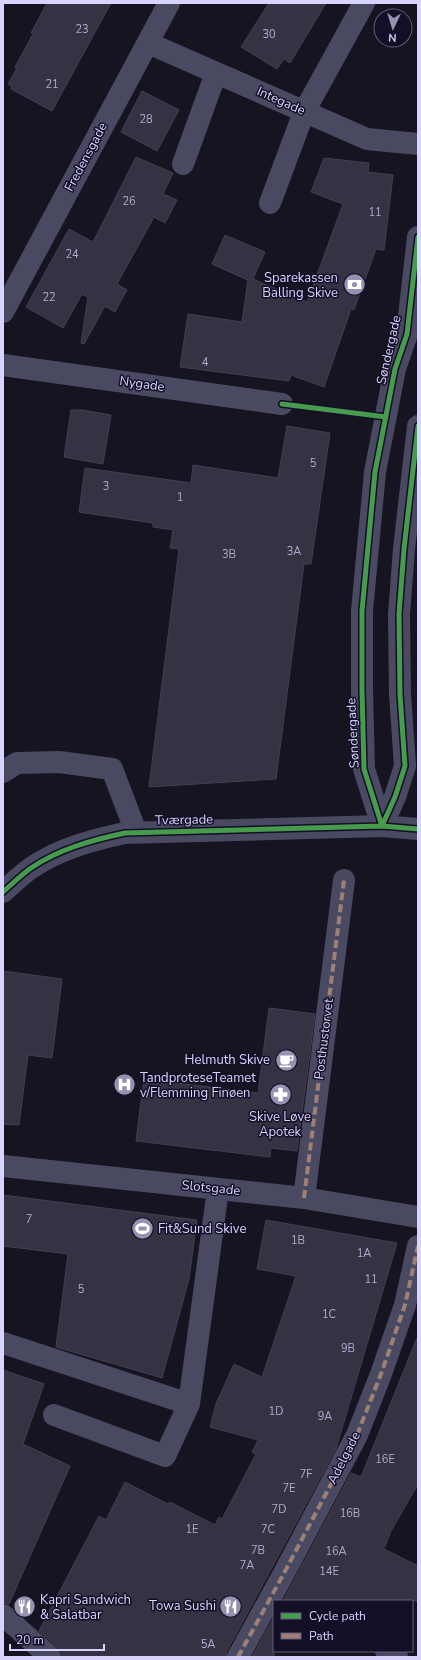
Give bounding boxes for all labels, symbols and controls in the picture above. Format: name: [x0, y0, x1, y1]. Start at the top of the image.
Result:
north arrow: [373, 8, 413, 48]
house number: 23: [75, 22, 89, 37]
house number: 30: [262, 27, 276, 42]
text: N: [388, 30, 397, 45]
house number: 21: [45, 77, 59, 92]
street label: Integade: [254, 82, 308, 120]
house number: 28: [139, 112, 153, 127]
street label: Fredensgade: [60, 119, 112, 195]
house number: 26: [122, 194, 136, 209]
house number: 11: [368, 205, 382, 220]
house number: 24: [65, 247, 79, 262]
place label: Sparekassen Balling Skive: [262, 269, 338, 302]
bank icon: Sparekassen Balling Skive: [341, 272, 367, 298]
house number: 22: [42, 290, 56, 305]
street label: Søndergade: [372, 313, 406, 386]
house number: 4: [202, 355, 209, 370]
street label: Nygade: [118, 372, 166, 396]
house number: 5: [310, 456, 317, 471]
house number: 3: [103, 479, 109, 494]
house number: 1: [177, 490, 183, 505]
house number: 3A: [287, 544, 301, 559]
house number: 3B: [222, 547, 236, 562]
street label: Søndergade: [342, 697, 364, 769]
street label: Tværgade: [155, 810, 213, 830]
street label: Posthustorvet: [310, 997, 338, 1081]
cafe icon: Helmuth Skive: [273, 1047, 299, 1073]
place label: Helmuth Skive: [185, 1051, 270, 1069]
place label: TandproteseTeamet v/Flemming Finøen: [140, 1069, 256, 1102]
hospital icon: TandproteseTeamet v/Flemming Finøen: [111, 1072, 137, 1098]
pharmacy icon: Skive Løve Apotek: [267, 1082, 293, 1108]
place label: Skive Løve Apotek: [249, 1108, 311, 1141]
street label: Slotsgade: [181, 1176, 241, 1200]
house number: 7: [26, 1212, 32, 1227]
sports icon: Fit&Sund Skive: [130, 1216, 156, 1242]
place label: Fit&Sund Skive: [158, 1220, 246, 1238]
house number: 1B: [291, 1233, 305, 1248]
house number: 1A: [357, 1246, 371, 1261]
house number: 11: [364, 1272, 378, 1287]
house number: 5: [78, 1282, 85, 1297]
house number: 1C: [322, 1307, 336, 1322]
house number: 9B: [341, 1341, 355, 1356]
house number: 1D: [269, 1404, 283, 1419]
house number: 9A: [318, 1409, 332, 1424]
street label: Adelgade: [323, 1429, 365, 1487]
house number: 16E: [375, 1452, 395, 1467]
house number: 7F: [300, 1467, 312, 1482]
house number: 7E: [282, 1481, 296, 1496]
house number: 7D: [272, 1502, 286, 1517]
house number: 16B: [340, 1506, 360, 1521]
house number: 1E: [185, 1522, 199, 1537]
house number: 7C: [261, 1522, 275, 1537]
house number: 7B: [251, 1543, 265, 1558]
house number: 16A: [325, 1544, 347, 1559]
house number: 7A: [240, 1558, 254, 1573]
house number: 14E: [319, 1564, 339, 1579]
place label: Kapri Sandwich & Salatbar: [40, 1591, 131, 1624]
restaurant icon: Towa Sushi: [218, 1593, 244, 1619]
restaurant icon: Kapri Sandwich & Salatbar: [11, 1594, 37, 1620]
place label: Towa Sushi: [149, 1597, 216, 1615]
legend: [273, 1600, 413, 1652]
text: Cycle path: [309, 1608, 366, 1624]
scale bar: [10, 1626, 104, 1652]
text: Path: [309, 1628, 334, 1644]
text: 20 m: [16, 1632, 44, 1648]
house number: 5A: [201, 1637, 215, 1652]

